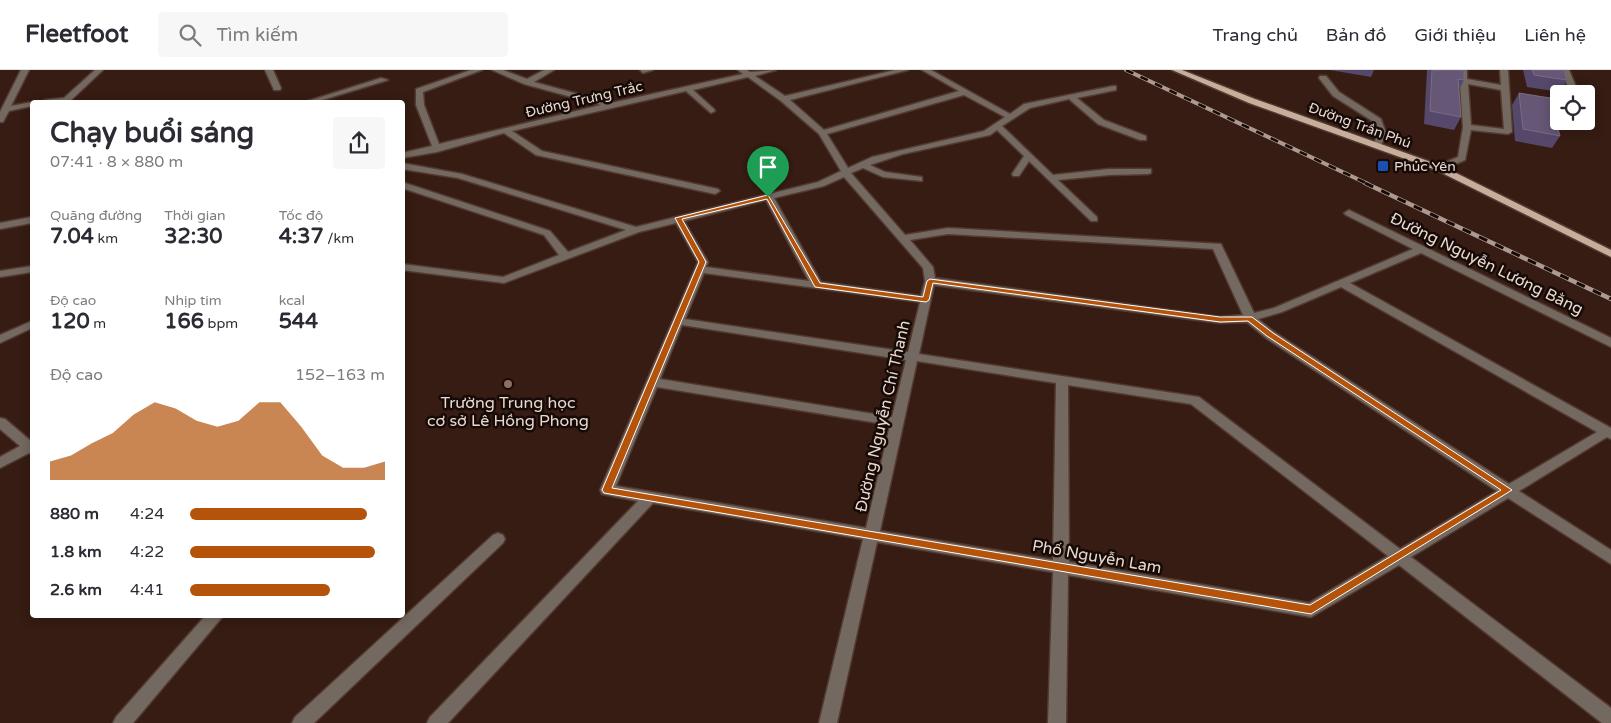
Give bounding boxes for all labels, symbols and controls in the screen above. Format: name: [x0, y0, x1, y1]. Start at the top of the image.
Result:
search box: [158, 12, 508, 57]
text: Fleetfoot: [25, 20, 128, 49]
icon: search: [176, 21, 204, 49]
text: Tìm kiếm: [216, 24, 298, 46]
text: Trang chủ: [1213, 24, 1298, 46]
text: Bản đồ: [1326, 24, 1386, 46]
text: Giới thiệu: [1414, 24, 1496, 46]
text: Liên hệ: [1524, 24, 1586, 46]
street label: Đường Trưng Trắc: [524, 78, 644, 121]
map controls: [1550, 85, 1595, 130]
button: locate: [1550, 85, 1595, 130]
street label: Đường Trần Phú: [1306, 99, 1414, 152]
text: Chạy buổi sáng: [50, 116, 254, 150]
button: share: [333, 117, 385, 169]
pin: [747, 146, 789, 197]
text: 07:41 · 8 × 880 m: [50, 152, 183, 172]
icon: arrive: [754, 153, 782, 181]
place label: Phúc Yên: [1394, 158, 1456, 175]
marker: Phúc Yên: [1376, 159, 1390, 173]
text: Quãng đường: [50, 207, 142, 224]
text: Thời gian: [164, 207, 226, 224]
text: Tốc độ: [279, 207, 323, 224]
street label: Đường Nguyễn Lương Bằng: [1387, 208, 1586, 319]
text: 7.04: [50, 224, 94, 249]
text: 32:30: [164, 224, 223, 249]
text: 4:37: [279, 224, 324, 249]
text: km: [94, 230, 118, 247]
text: /km: [324, 230, 354, 247]
text: Độ cao: [50, 292, 96, 309]
text: Nhịp tim: [164, 292, 222, 309]
text: kcal: [279, 292, 305, 309]
text: 120: [50, 309, 90, 334]
text: 166: [164, 309, 204, 334]
text: 544: [279, 309, 318, 334]
text: m: [90, 315, 106, 332]
text: bpm: [204, 315, 238, 332]
street label: Đường Nguyễn Chí Thanh: [851, 318, 915, 514]
text: Độ cao: [50, 365, 103, 385]
text: 152–163 m: [295, 365, 385, 385]
marker: Trường Trung học cơ sở Lê Hồng Phong: [502, 378, 514, 390]
place label: Trường Trung học cơ sở Lê Hồng Phong: [427, 393, 589, 431]
text: 880 m: [50, 504, 99, 524]
text: 4:24: [130, 504, 164, 524]
street label: Phố Nguyễn Lam: [1031, 536, 1163, 578]
text: 1.8 km: [50, 542, 102, 562]
text: 4:22: [130, 542, 164, 562]
text: 2.6 km: [50, 580, 102, 600]
text: 4:41: [130, 580, 164, 600]

